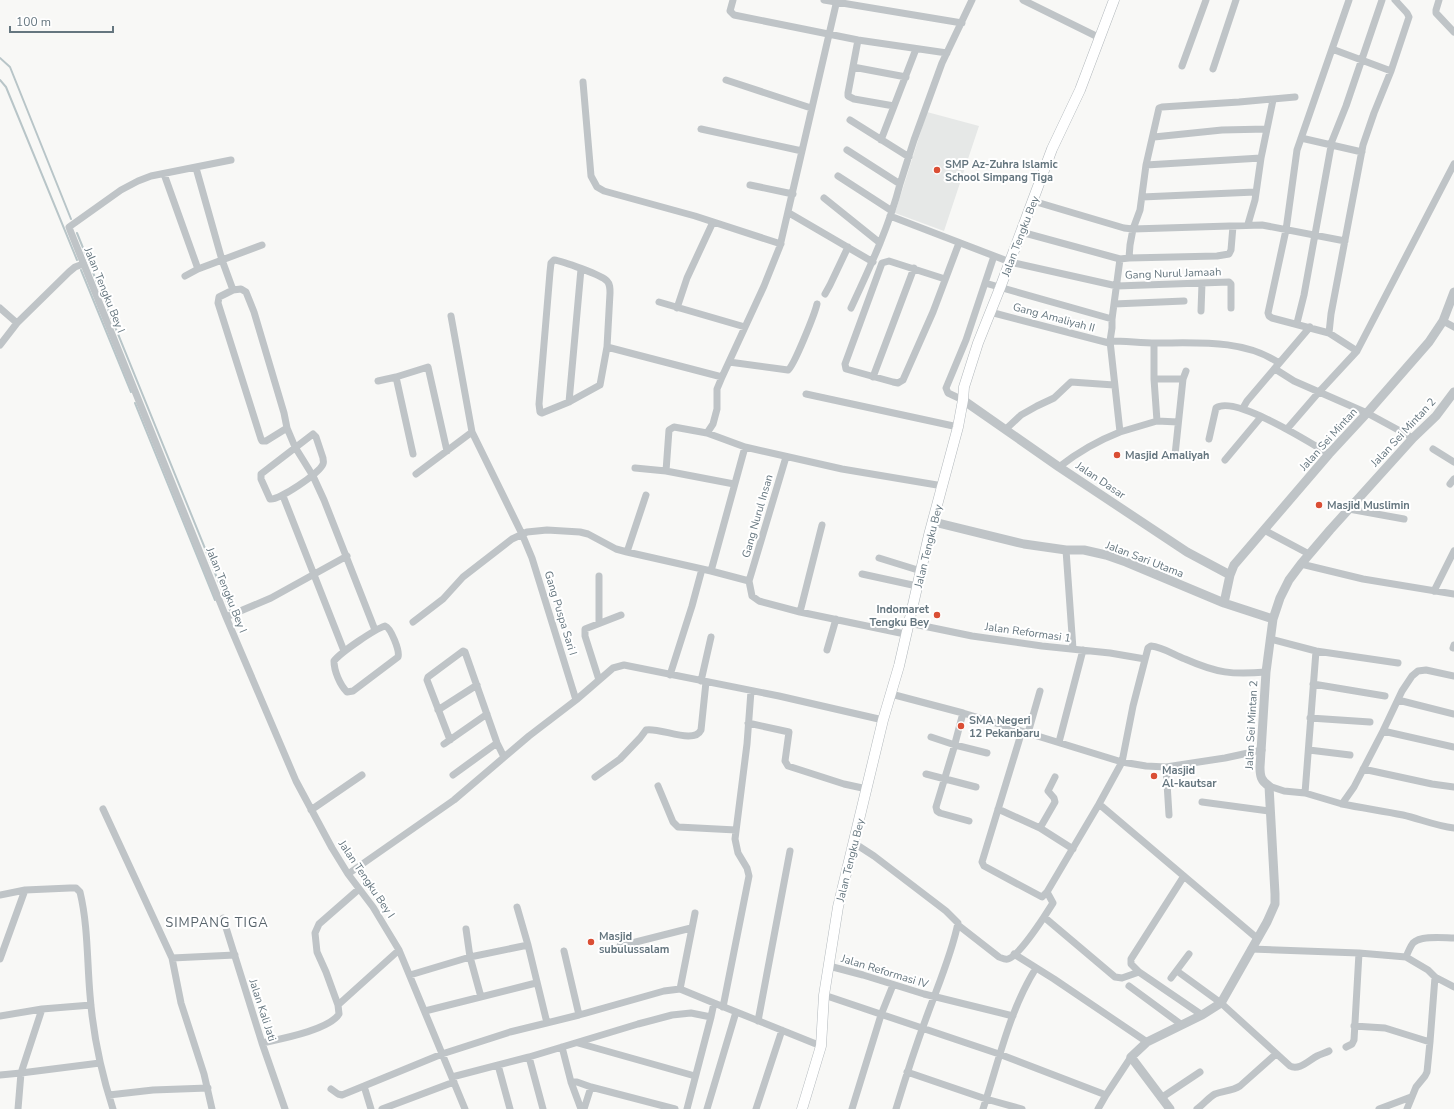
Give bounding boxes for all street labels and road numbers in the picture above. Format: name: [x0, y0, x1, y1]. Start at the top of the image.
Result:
street label: Jalan Tengku Bey: [998, 193, 1043, 280]
street label: Jalan Tengku Bey I: [80, 244, 129, 335]
street label: Gang Nurul Jamaah: [1125, 264, 1222, 283]
street label: Gang Amaliyah II: [1011, 299, 1097, 336]
street label: Jalan Sei Mintan 2: [1367, 395, 1439, 471]
street label: Jalan Sei Mintan: [1295, 405, 1361, 475]
street label: Jalan Dasar: [1072, 458, 1128, 502]
street label: Gang Nurul Insan: [738, 473, 777, 560]
street label: Jalan Tengku Bey: [911, 503, 946, 590]
street label: Jalan Sari Utama: [1103, 537, 1186, 581]
street label: Jalan Tengku Bey I: [202, 544, 251, 635]
street label: Gang Puspa Sari I: [541, 569, 580, 657]
street label: Jalan Reformasi 1: [983, 619, 1072, 646]
street label: Jalan Sei Mintan 2: [1242, 680, 1261, 771]
street label: Jalan Tengku Bey: [833, 817, 868, 904]
street label: Jalan Tengku Bey I: [334, 837, 398, 921]
street label: Jalan Reformasi IV: [838, 951, 931, 992]
street label: Jalan Kali Jati: [245, 976, 280, 1043]

